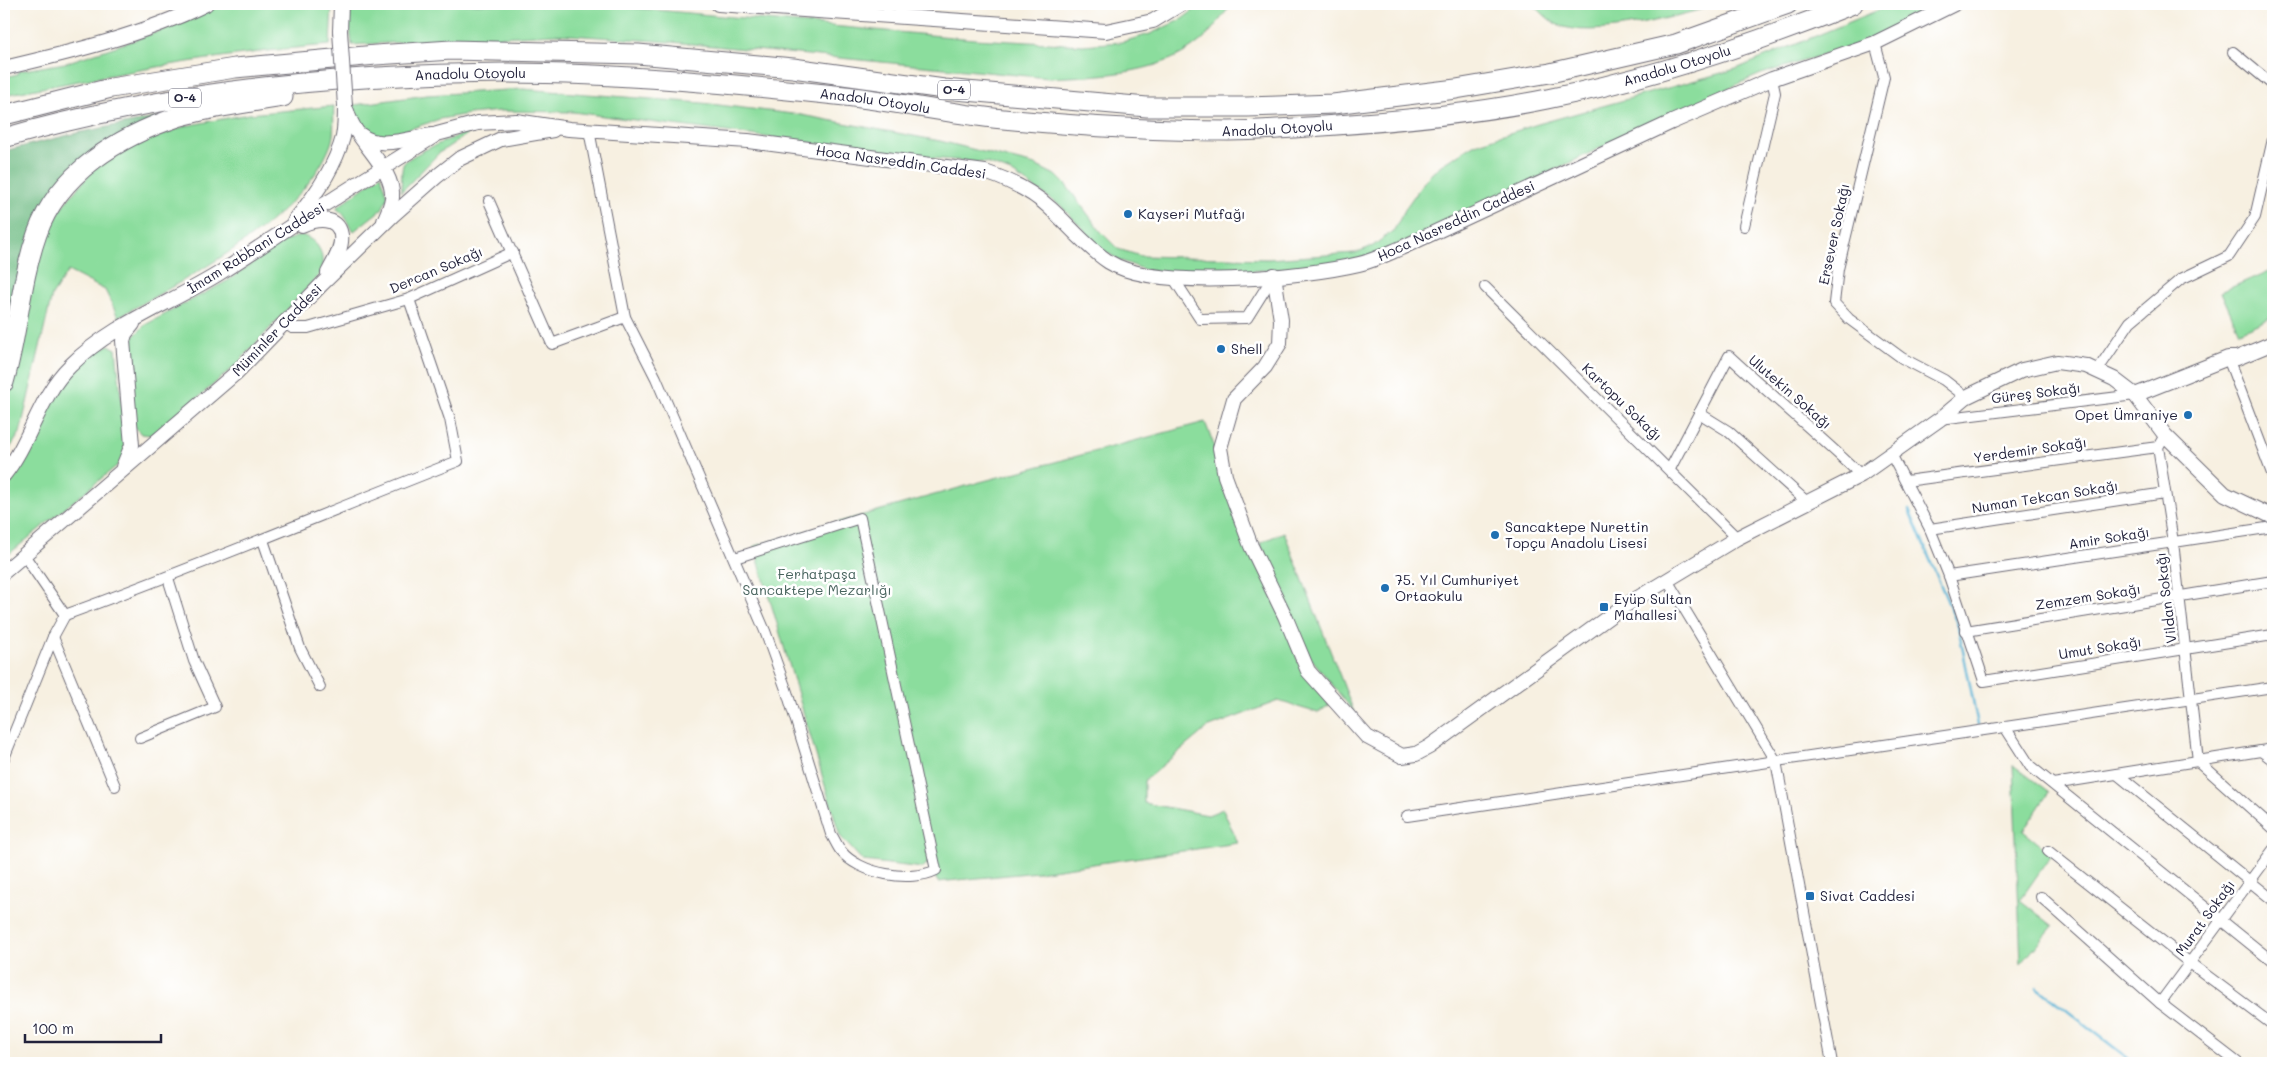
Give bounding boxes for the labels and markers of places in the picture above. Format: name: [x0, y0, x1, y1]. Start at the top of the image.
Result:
place label: Kayseri Mutfağı: [1138, 204, 1245, 223]
marker: Kayseri Mutfağı: [1122, 208, 1134, 220]
place label: Shell: [1231, 339, 1262, 358]
marker: Shell: [1215, 343, 1227, 355]
place label: Opet Ümraniye: [2075, 405, 2178, 424]
marker: Opet Ümraniye: [2182, 409, 2194, 421]
place label: Sancaktepe Nurettin Topçu Anadolu Lisesi: [1505, 517, 1648, 552]
marker: Sancaktepe Nurettin Topçu Anadolu Lisesi: [1489, 529, 1501, 541]
place label: 75. Yıl Cumhuriyet Ortaokulu: [1395, 570, 1519, 605]
marker: 75. Yıl Cumhuriyet Ortaokulu: [1379, 582, 1391, 594]
place label: Eyüp Sultan Mahallesi: [1614, 589, 1692, 624]
marker: Eyüp Sultan Mahallesi: [1598, 601, 1610, 613]
place label: Sivat Caddesi: [1820, 886, 1915, 905]
marker: Sivat Caddesi: [1804, 890, 1816, 902]

